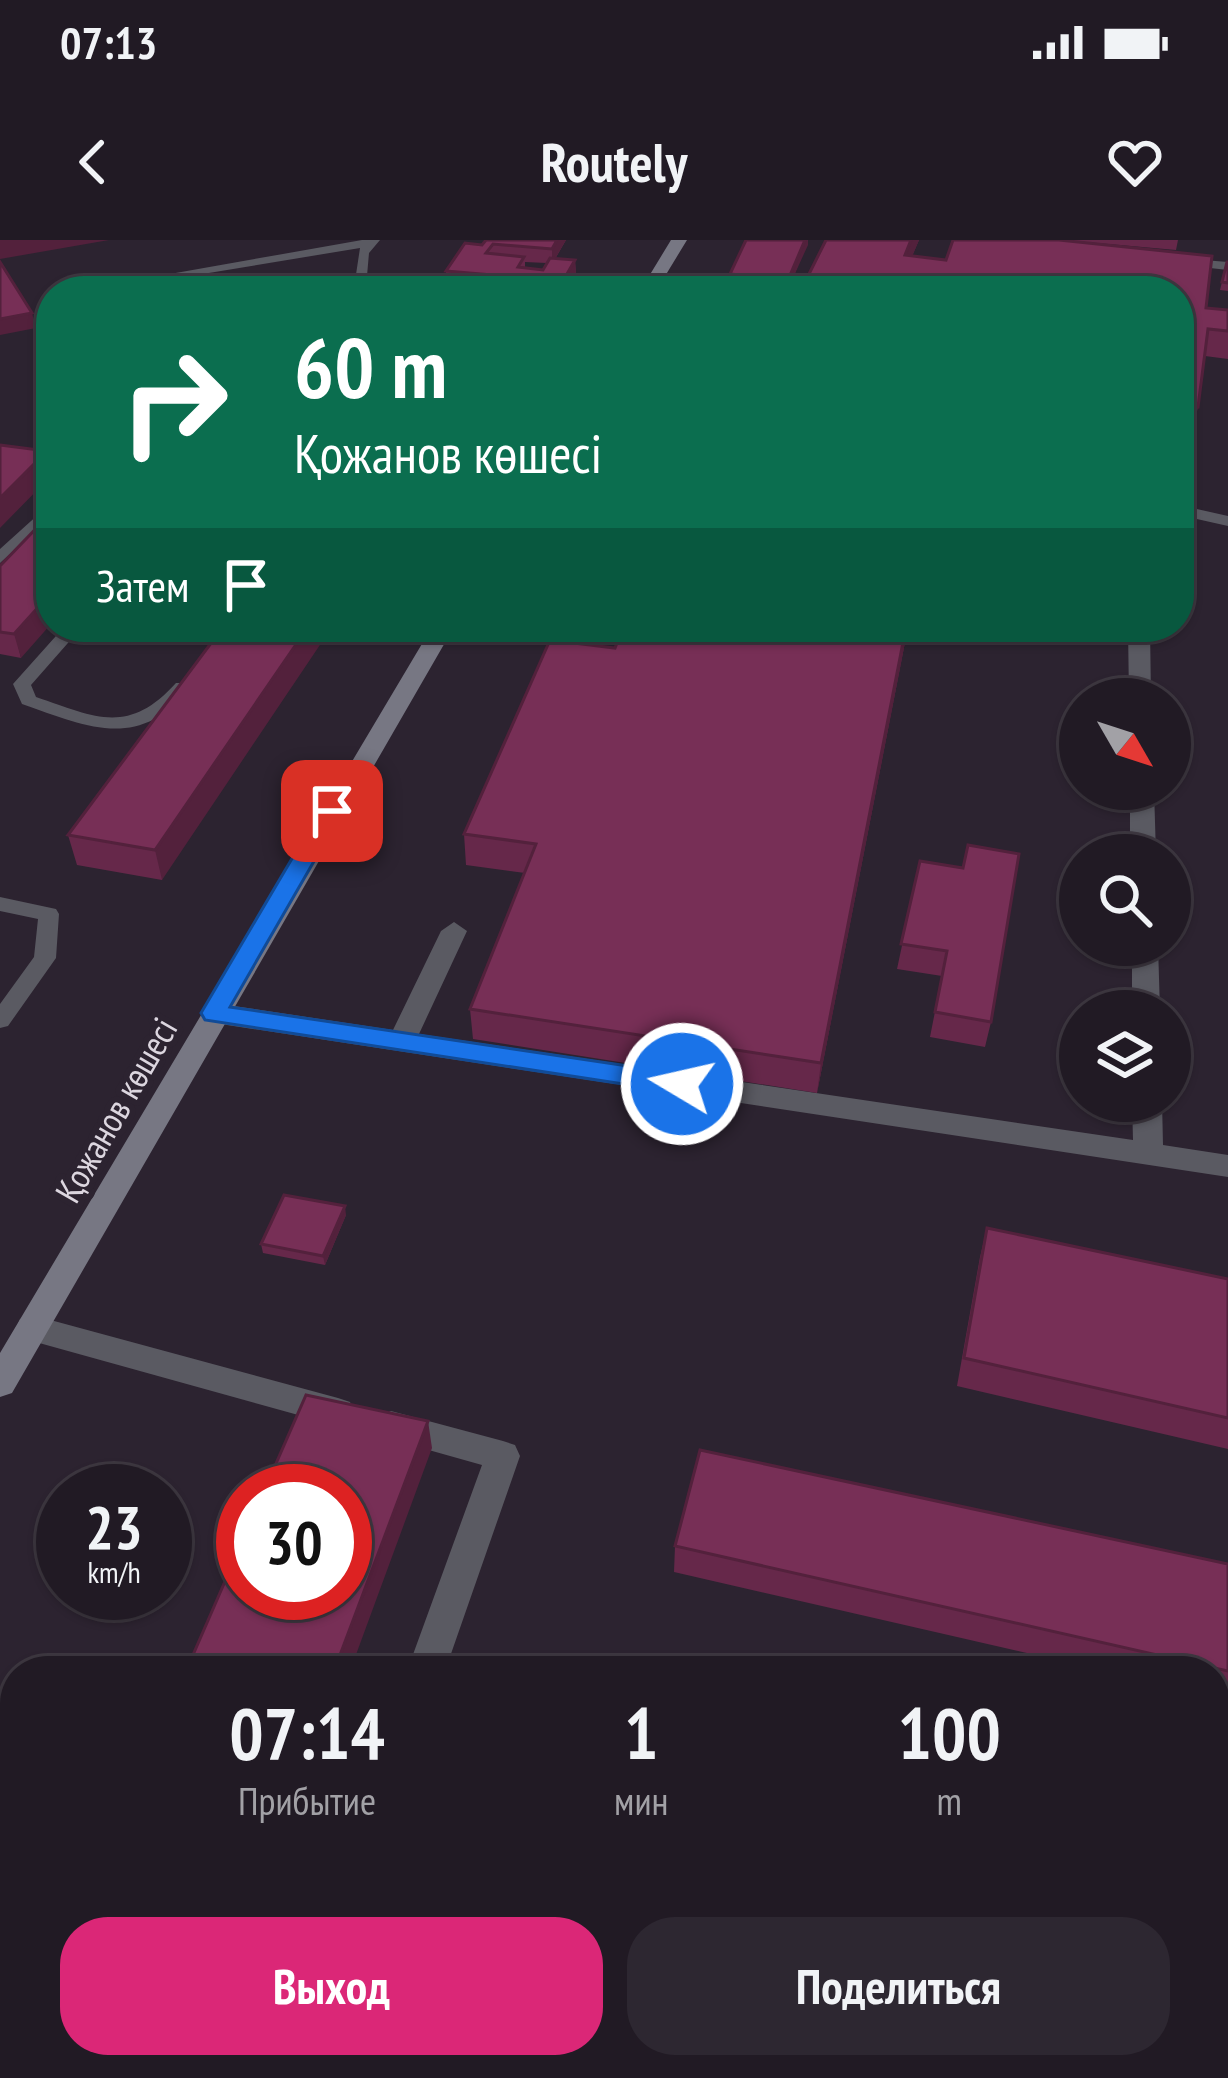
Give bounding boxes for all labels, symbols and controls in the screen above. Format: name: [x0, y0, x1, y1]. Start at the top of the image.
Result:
text: 07:13: [60, 13, 157, 71]
text: Routely: [541, 127, 687, 197]
icon: back: [60, 129, 126, 195]
icon: heart: [1102, 129, 1168, 195]
text: 60 m: [294, 312, 447, 421]
icon: right: [96, 324, 252, 480]
text: Қожанов көшесі: [294, 418, 602, 488]
icon: arrive: [213, 552, 279, 618]
text: Затем: [96, 556, 189, 614]
north arrow: [1059, 678, 1191, 810]
map controls: [1059, 678, 1191, 1122]
pin: [281, 760, 383, 862]
icon: arrive: [299, 778, 365, 844]
button: search: [1059, 834, 1191, 966]
button: layers: [1059, 990, 1191, 1122]
street label: Қожанов көшесі: [44, 1009, 187, 1210]
position arrow: [619, 1021, 745, 1147]
speed limit sign: 30: [216, 1464, 372, 1620]
text: 23: [85, 1488, 143, 1566]
text: km/h: [87, 1552, 141, 1591]
text: 07:14: [229, 1686, 385, 1779]
text: 1: [624, 1686, 658, 1779]
text: 100: [898, 1686, 1001, 1779]
text: Прибытие: [238, 1775, 376, 1826]
text: мин: [614, 1775, 668, 1826]
text: m: [937, 1775, 962, 1826]
button: Выход: [60, 1917, 603, 2055]
button: Поделиться: [627, 1917, 1170, 2055]

